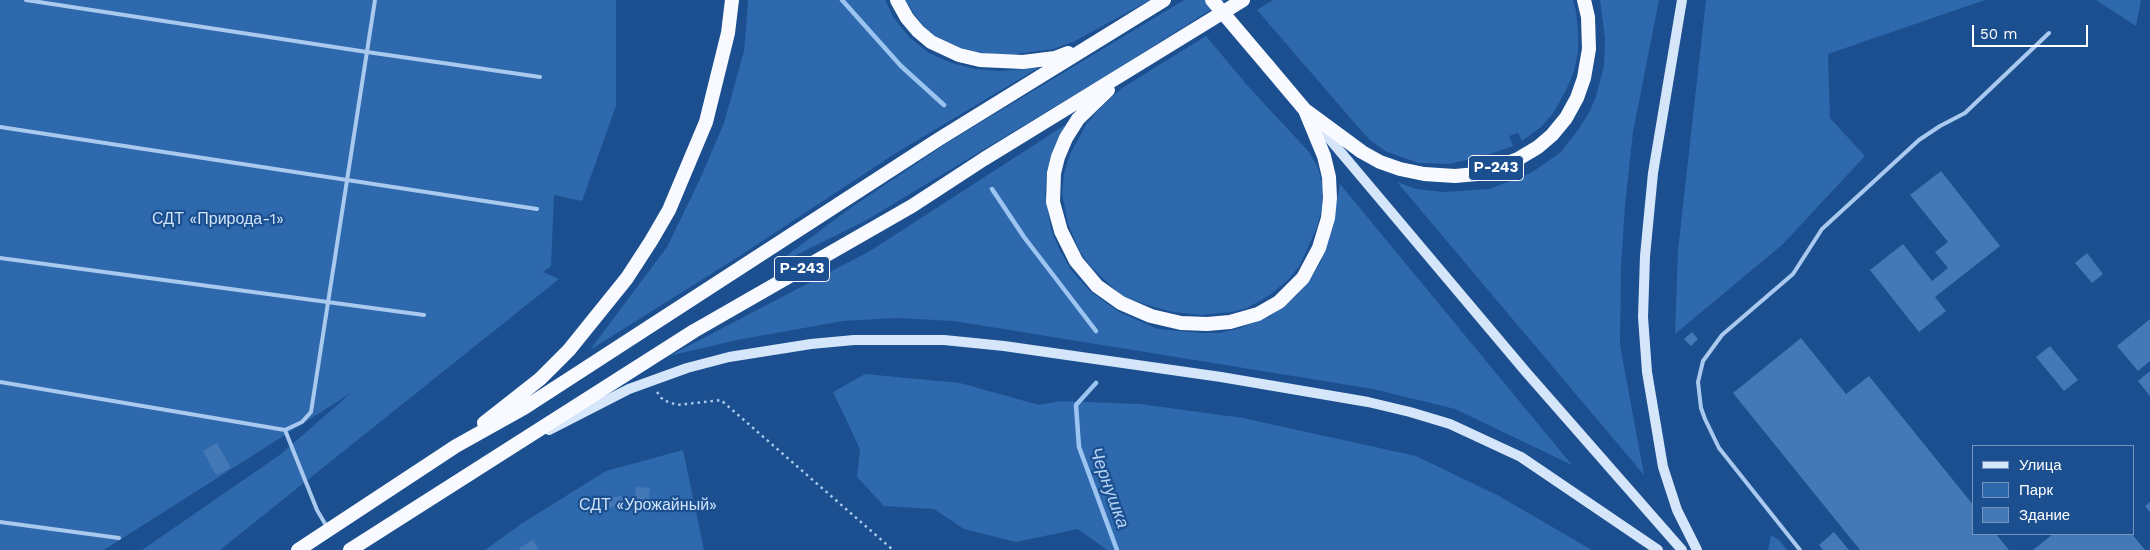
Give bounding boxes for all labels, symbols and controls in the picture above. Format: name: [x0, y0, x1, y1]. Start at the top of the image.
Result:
scale bar: [1975, 15, 2091, 47]
text: 50 m: [1980, 25, 2017, 43]
road number: Р-243: [1468, 156, 1524, 180]
park label: СДТ «Природа-1»: [152, 209, 284, 229]
road number: Р-243: [774, 256, 830, 282]
water label: Чернушка: [1084, 445, 1134, 531]
legend: [1972, 445, 2135, 535]
text: Улица: [2019, 456, 2062, 474]
text: Парк: [2019, 481, 2053, 499]
park label: СДТ «Урожайный»: [579, 495, 717, 515]
text: Здание: [2019, 506, 2070, 524]

